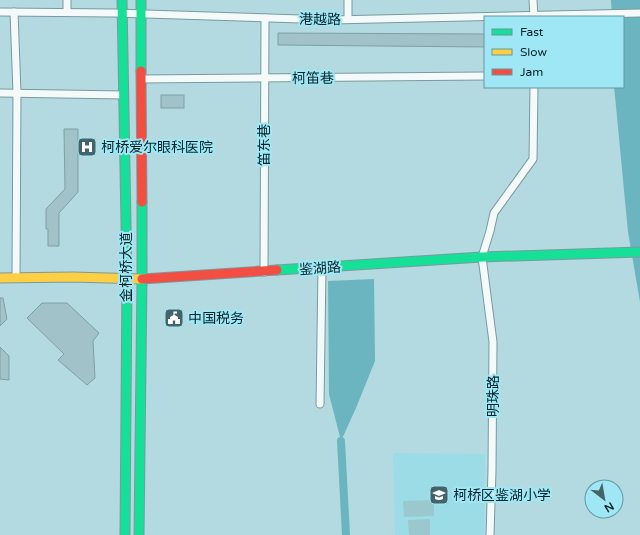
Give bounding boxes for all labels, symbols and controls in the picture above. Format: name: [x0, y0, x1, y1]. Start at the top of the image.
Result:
street label: 港越路: [299, 11, 341, 28]
legend: [484, 16, 624, 88]
text: Fast: [520, 25, 544, 39]
text: Slow: [520, 45, 547, 59]
text: Jam: [520, 65, 543, 79]
street label: 柯笛巷: [292, 70, 334, 87]
street label: 笛东巷: [256, 124, 273, 166]
hospital icon: 柯桥爱尔眼科医院: [76, 136, 98, 158]
place label: 柯桥爱尔眼科医院: [101, 139, 213, 156]
street label: 金柯桥大道: [118, 232, 135, 302]
street label: 鉴湖路: [298, 259, 342, 278]
public building icon: 中国税务: [163, 307, 185, 329]
place label: 中国税务: [188, 310, 244, 327]
street label: 明珠路: [485, 375, 502, 417]
north arrow: [584, 479, 624, 519]
school or university icon: 柯桥区鉴湖小学: [428, 484, 450, 506]
place label: 柯桥区鉴湖小学: [453, 487, 551, 504]
text: N: [602, 499, 616, 515]

